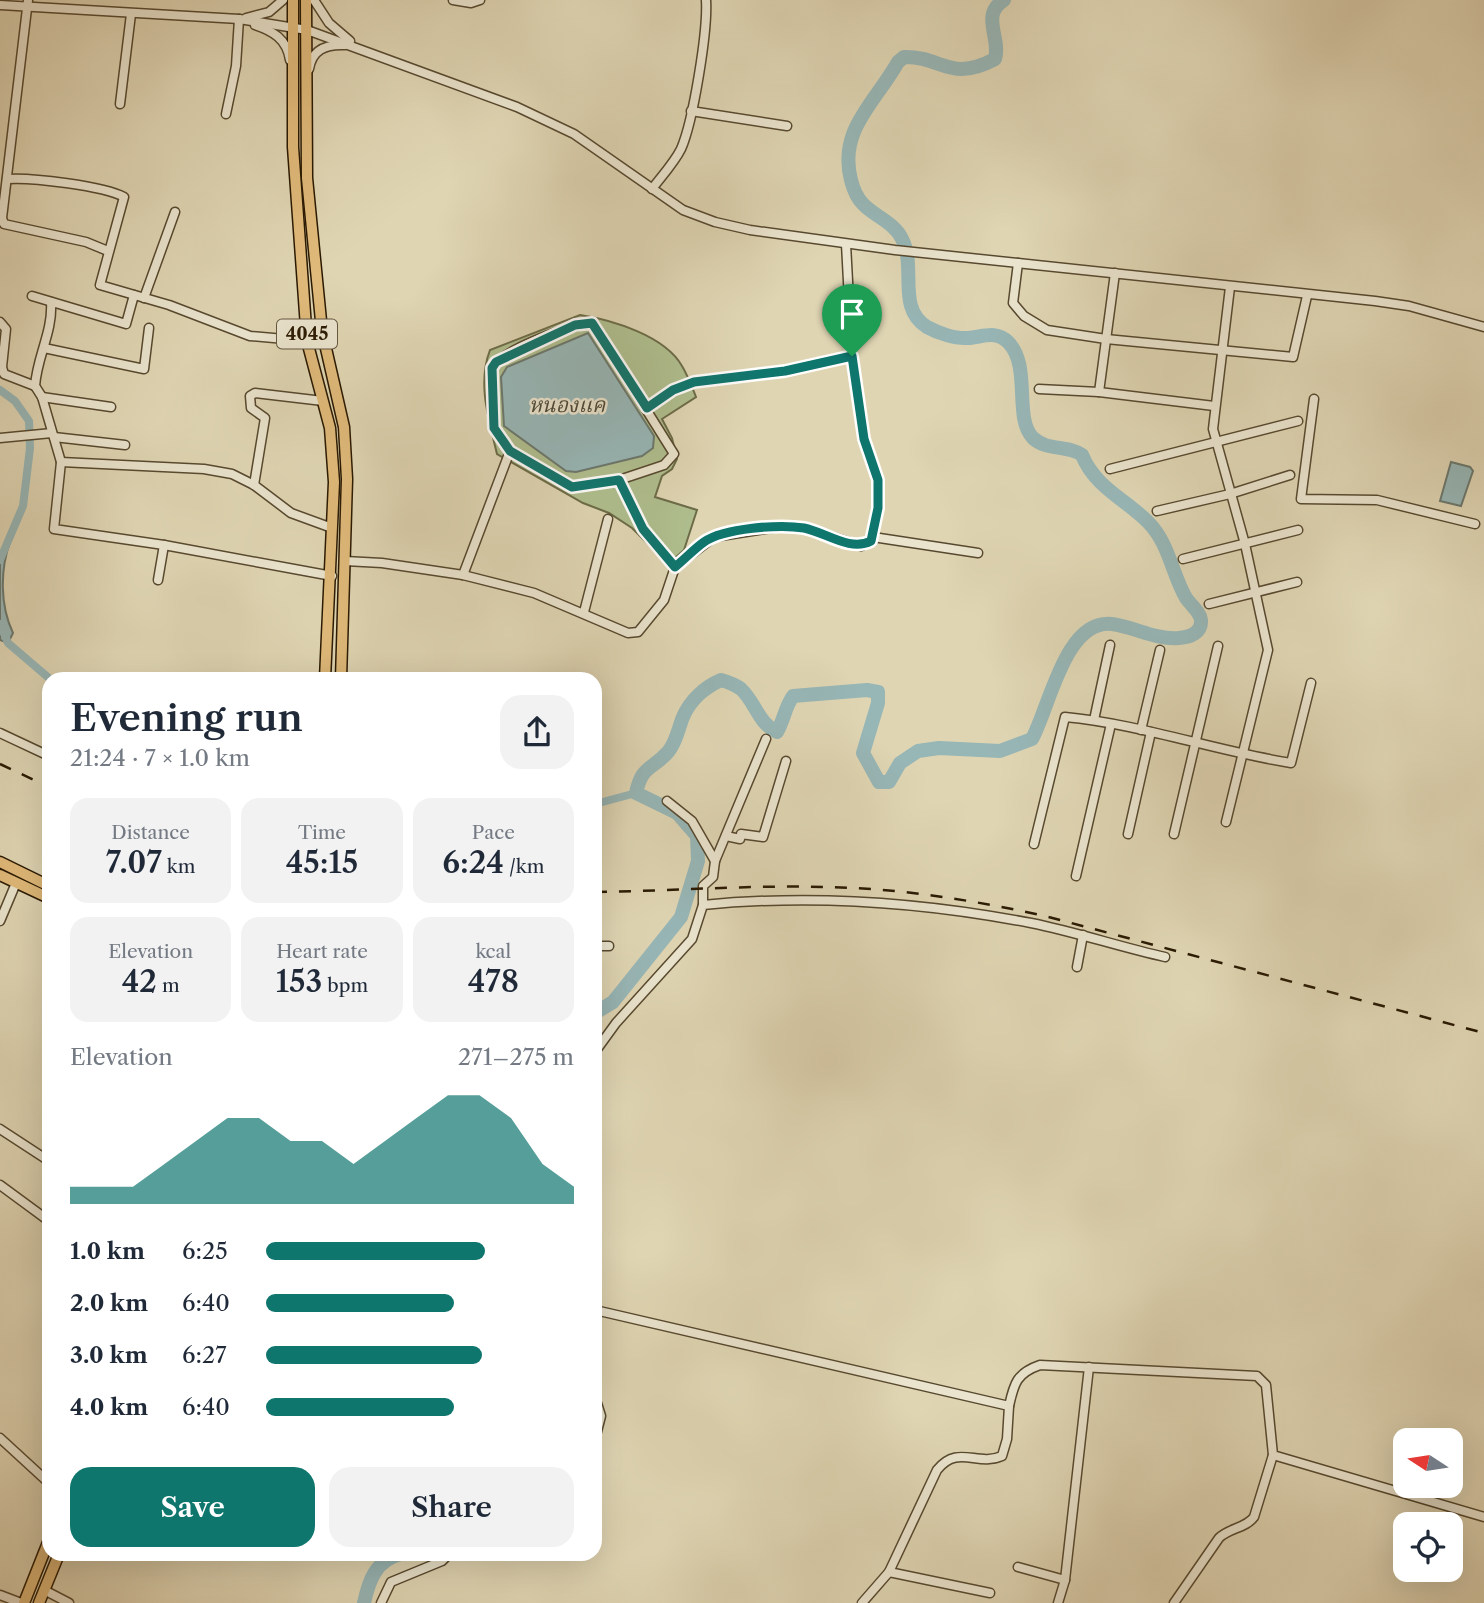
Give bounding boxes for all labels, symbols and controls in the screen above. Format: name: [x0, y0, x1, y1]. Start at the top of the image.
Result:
pin: [822, 284, 882, 356]
icon: arrive: [833, 295, 871, 333]
road number: 4045: [277, 320, 337, 348]
water label: หนองแค: [529, 392, 606, 417]
text: Evening run: [70, 694, 303, 741]
button: share: [500, 695, 574, 769]
text: 21:24 · 7 × 1.0 km: [70, 744, 250, 772]
text: Distance: [111, 821, 190, 844]
text: Time: [298, 821, 346, 844]
text: Pace: [472, 821, 515, 844]
text: 7.07: [106, 844, 162, 881]
text: 45:15: [286, 844, 358, 881]
text: 6:24: [442, 844, 504, 881]
text: km: [162, 855, 196, 878]
text: /km: [504, 855, 544, 878]
text: Elevation: [108, 940, 193, 963]
text: Heart rate: [276, 940, 368, 963]
text: kcal: [475, 940, 511, 963]
text: 42: [122, 963, 157, 1000]
text: 153: [276, 963, 322, 1000]
text: 478: [468, 963, 519, 1000]
text: m: [157, 974, 180, 997]
text: bpm: [322, 974, 368, 997]
text: Elevation: [70, 1043, 173, 1071]
text: 271–275 m: [458, 1043, 574, 1071]
text: 1.0 km: [70, 1237, 145, 1265]
text: 6:25: [182, 1237, 228, 1265]
text: 2.0 km: [70, 1289, 148, 1317]
text: 6:40: [182, 1289, 230, 1317]
text: 3.0 km: [70, 1341, 148, 1369]
text: 6:27: [182, 1341, 226, 1369]
text: 4.0 km: [70, 1393, 148, 1421]
text: 6:40: [182, 1393, 230, 1421]
north arrow: [1393, 1428, 1463, 1498]
map controls: [1393, 1428, 1463, 1582]
button: Save: [70, 1467, 315, 1547]
button: Share: [329, 1467, 574, 1547]
button: locate: [1393, 1512, 1463, 1582]

